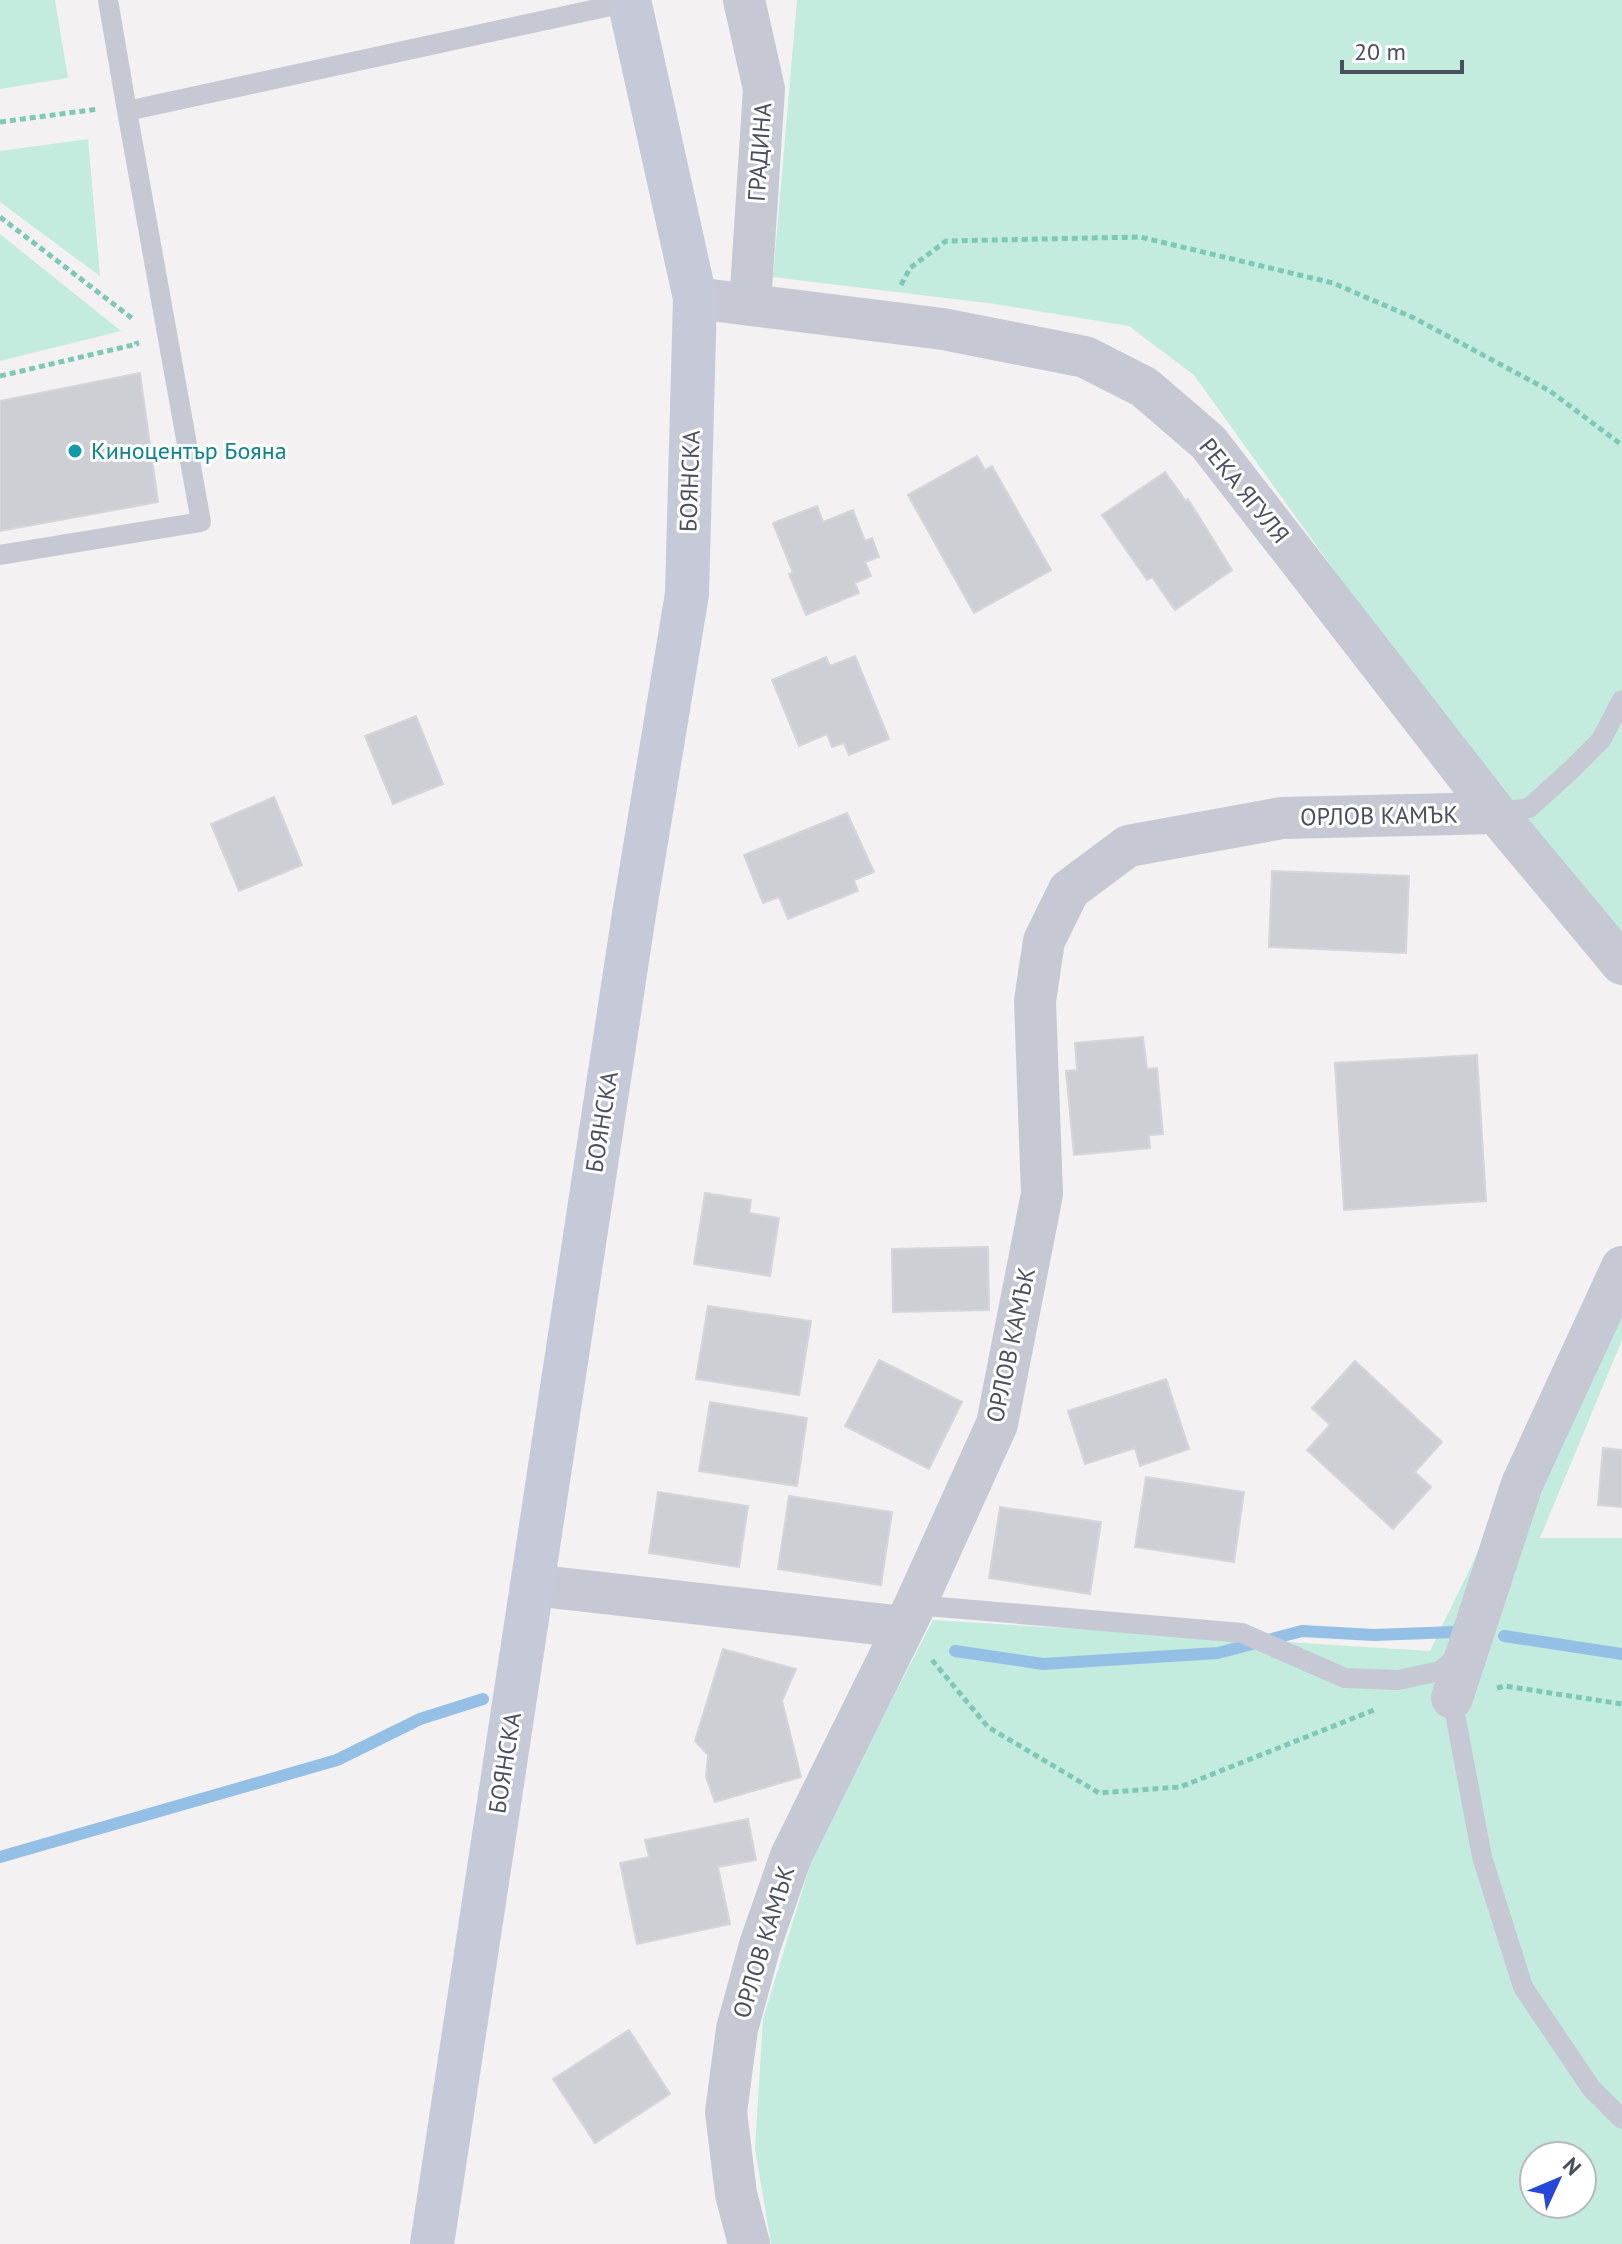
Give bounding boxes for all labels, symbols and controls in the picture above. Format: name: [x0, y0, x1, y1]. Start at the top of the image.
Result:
scale bar: [1342, 24, 1462, 74]
text: 20 m: [1354, 36, 1406, 67]
street label: ГРАДИНА: [741, 102, 778, 202]
street label: БОЯНСКА: [672, 430, 707, 532]
street label: РЕКА ЯГУЛЯ: [1193, 432, 1296, 550]
place label: Киноцентър Бояна: [91, 435, 287, 466]
marker: Киноцентър Бояна: [66, 442, 84, 460]
street label: ОРЛОВ КАМЪК: [1300, 799, 1458, 832]
street label: БОЯНСКА: [578, 1069, 625, 1175]
street label: ОРЛОВ КАМЪК: [979, 1264, 1042, 1425]
street label: БОЯНСКА: [481, 1710, 528, 1816]
street label: ОРЛОВ КАМЪК: [726, 1862, 801, 2022]
north arrow: [1518, 2140, 1598, 2220]
text: N: [1557, 2151, 1587, 2181]

